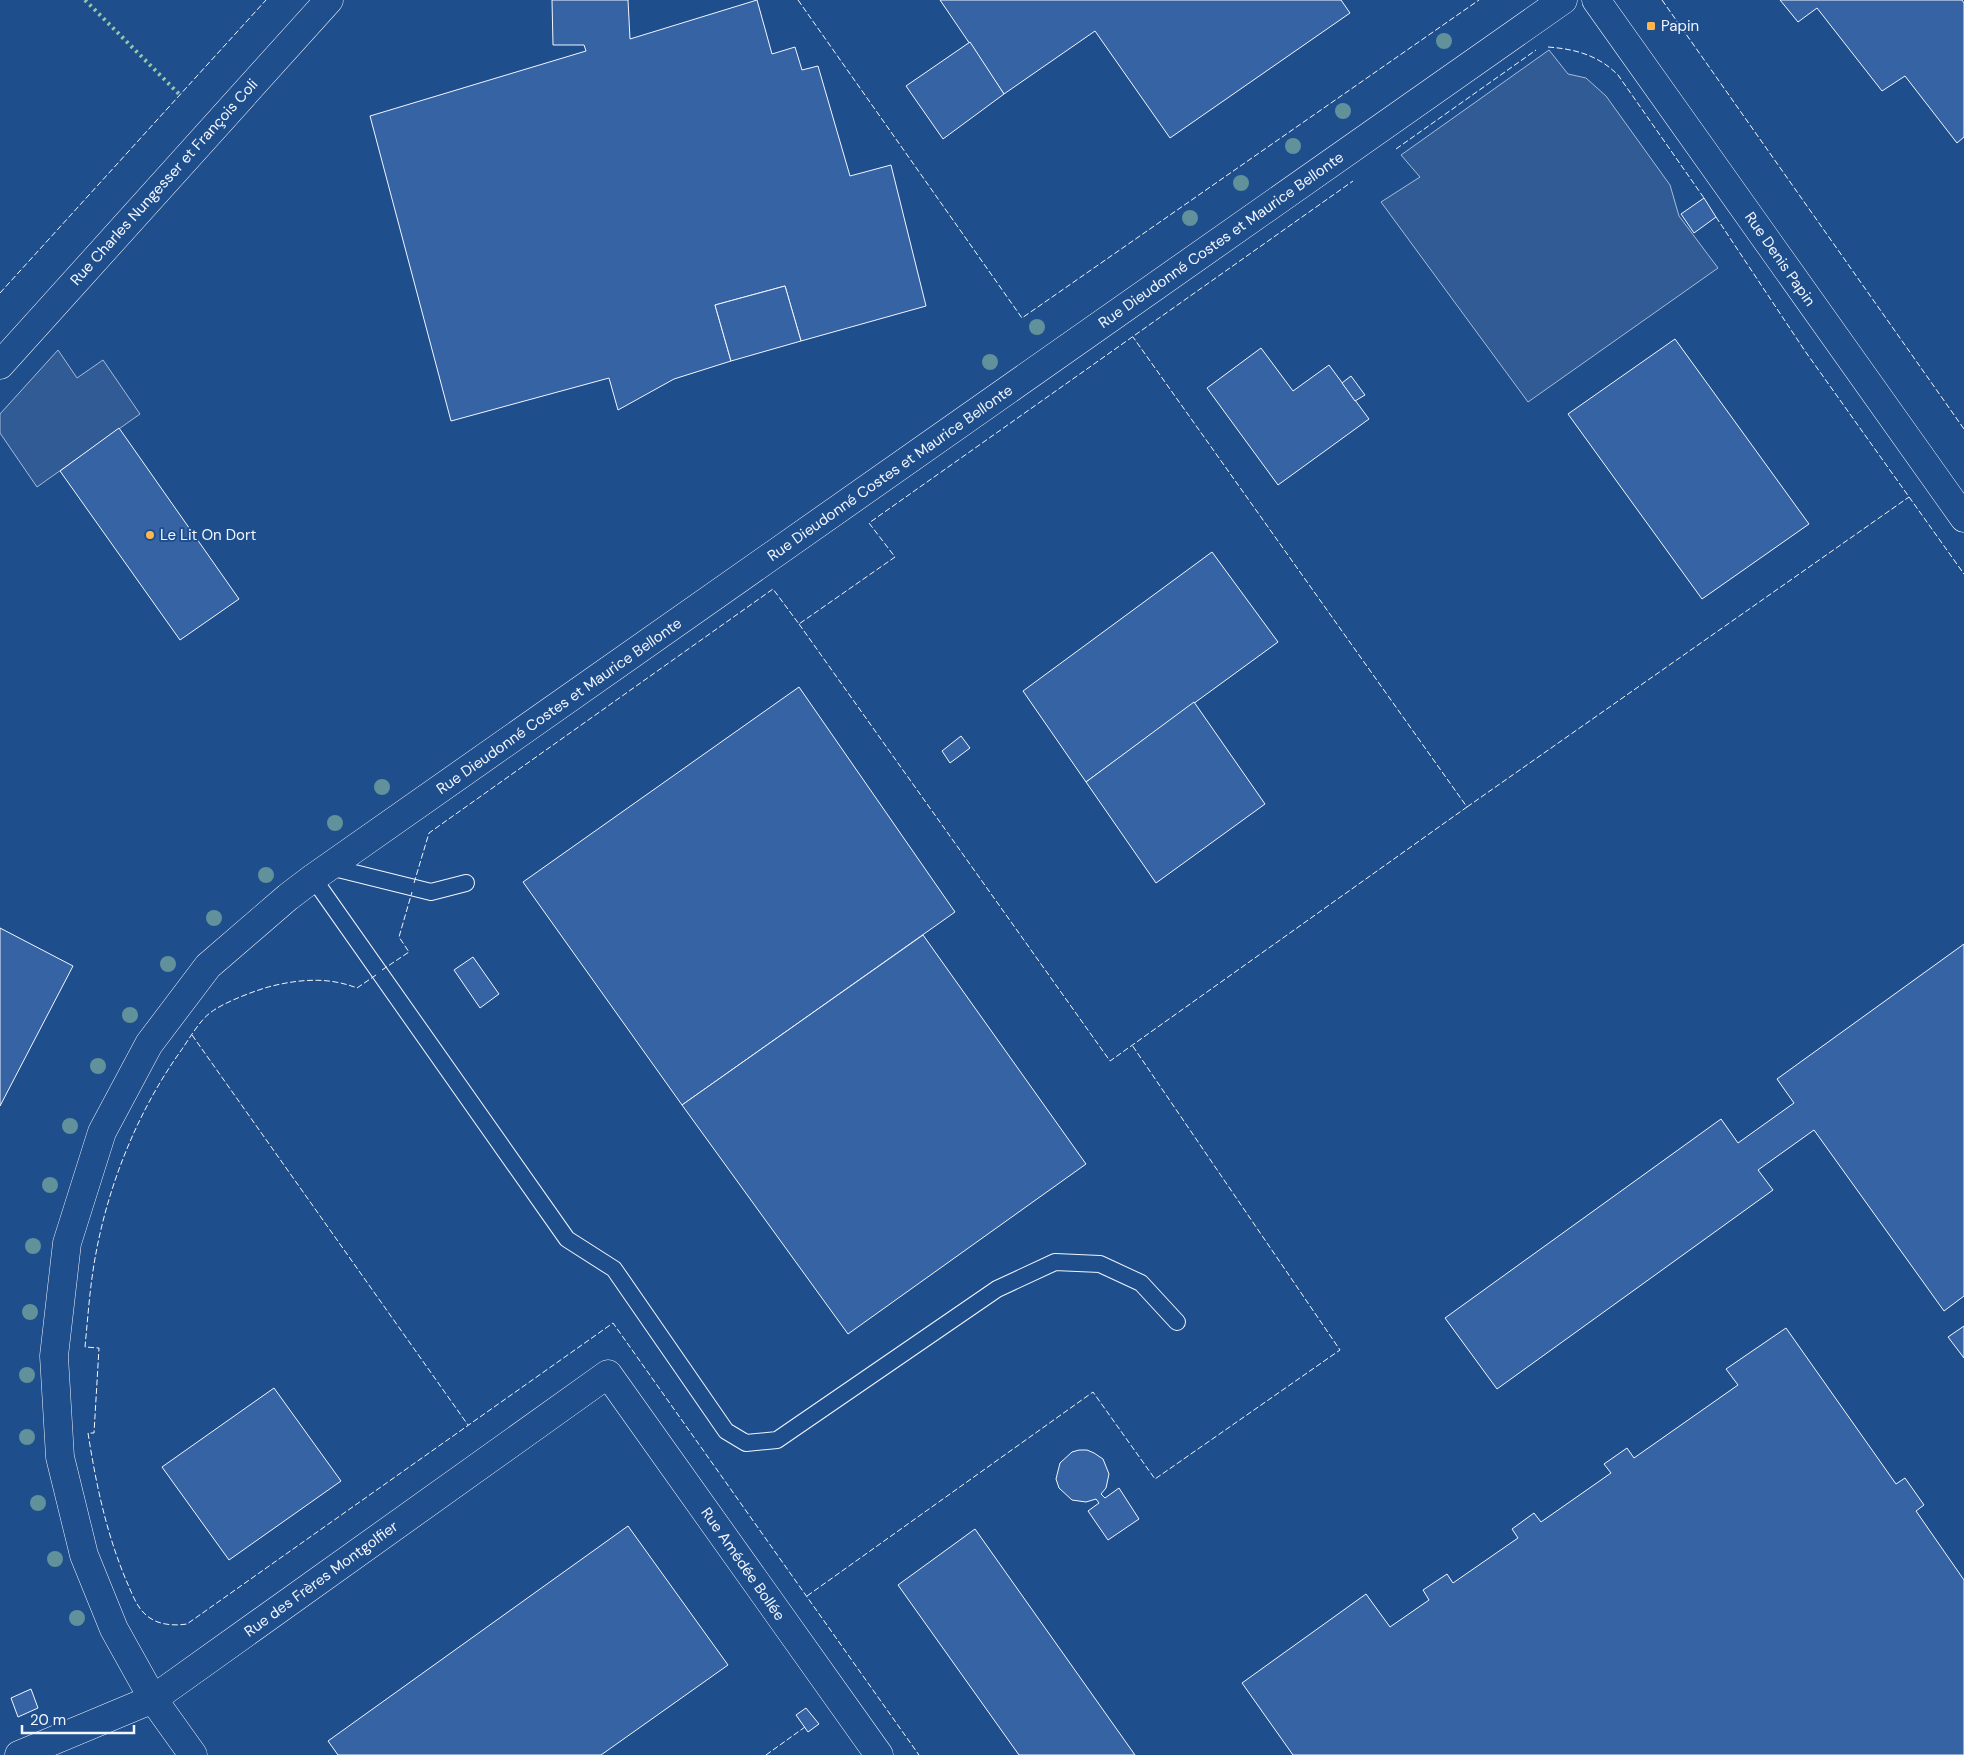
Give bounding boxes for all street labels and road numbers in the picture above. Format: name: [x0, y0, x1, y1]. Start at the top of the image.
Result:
street label: Rue Charles Nungesser et François Coli: [66, 74, 262, 290]
street label: Rue Dieudonné Costes et Maurice Bellonte: [1094, 147, 1348, 333]
street label: Rue Denis Papin: [1740, 208, 1820, 310]
street label: Rue Dieudonné Costes et Maurice Bellonte: [763, 380, 1017, 566]
street label: Rue Dieudonné Costes et Maurice Bellonte: [432, 613, 686, 799]
street label: Rue Amédée Bollée: [696, 1503, 790, 1625]
street label: Rue des Frères Montgolfier: [240, 1516, 402, 1642]

